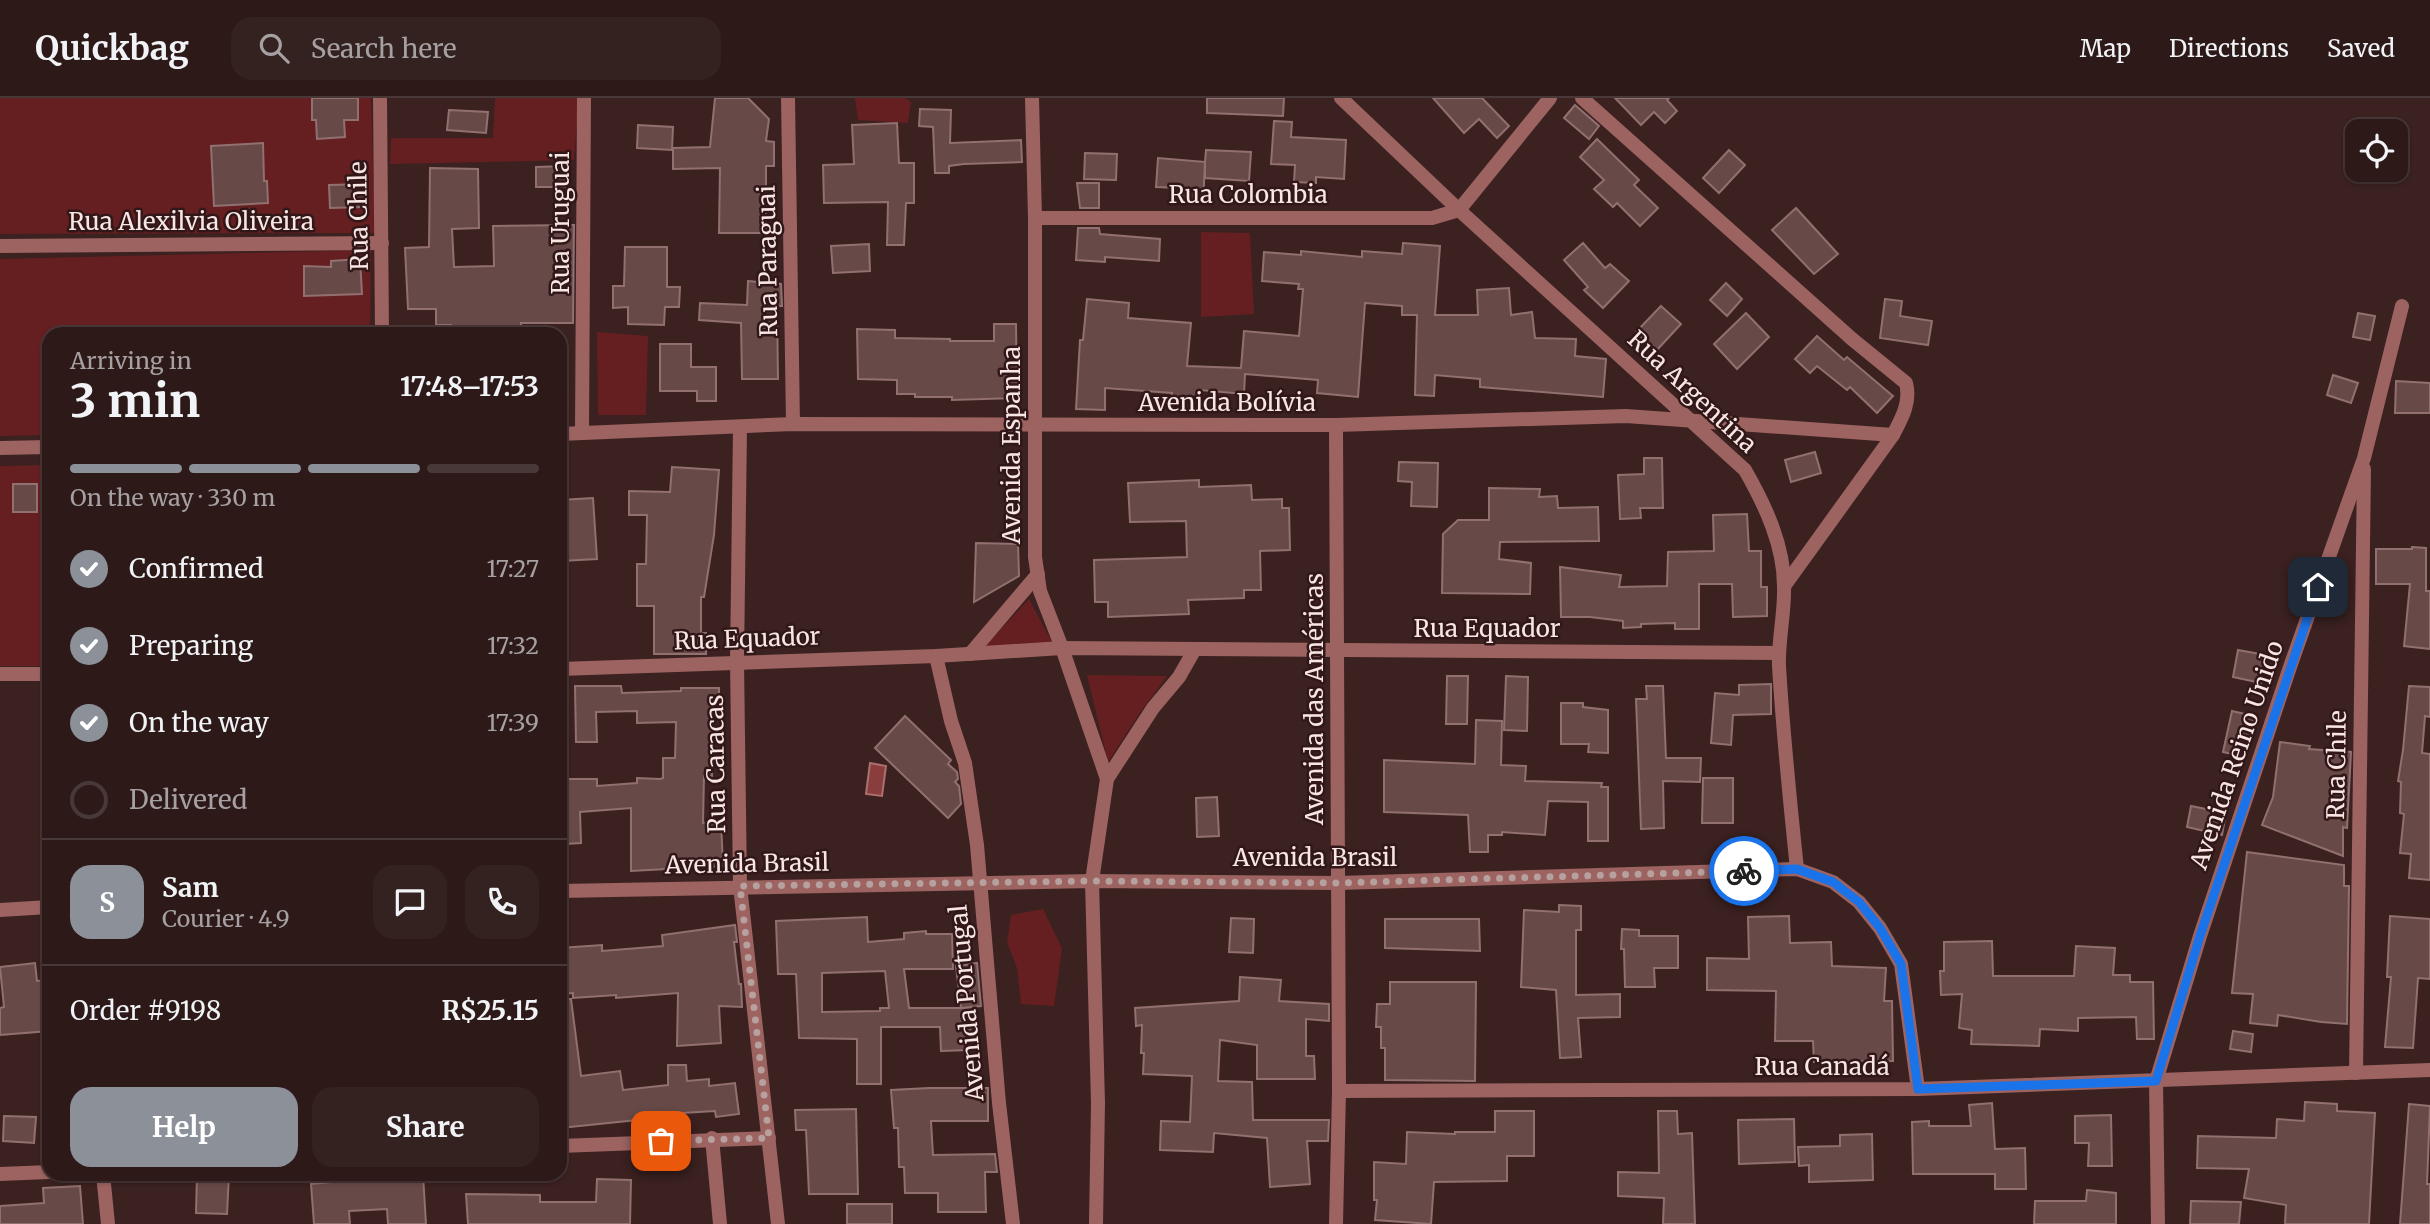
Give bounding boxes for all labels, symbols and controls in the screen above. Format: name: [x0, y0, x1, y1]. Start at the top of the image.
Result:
search box: [231, 17, 721, 80]
text: Quickbag: [35, 28, 189, 69]
icon: search: [255, 29, 293, 67]
text: Search here: [311, 32, 457, 65]
text: Map: [2080, 33, 2131, 64]
text: Directions: [2169, 33, 2289, 64]
text: Saved: [2327, 33, 2395, 64]
map controls: [2345, 119, 2408, 182]
button: locate: [2345, 119, 2408, 182]
street label: Rua Uruguai: [545, 151, 576, 295]
street label: Rua Chile: [342, 161, 375, 271]
street label: Rua Colombia: [1168, 179, 1328, 210]
street label: Rua Paraguai: [751, 185, 784, 337]
street label: Rua Alexilvia Oliveira: [68, 206, 314, 237]
street label: Rua Argentina: [1621, 324, 1764, 460]
text: Arriving in: [70, 346, 192, 375]
street label: Avenida Espanha: [996, 346, 1027, 545]
text: 17:48–17:53: [400, 370, 539, 403]
text: 3 min: [70, 372, 200, 430]
street label: Avenida Bolívia: [1137, 387, 1316, 418]
text: On the way · 330 m: [70, 483, 275, 512]
icon: check: [70, 550, 108, 588]
text: Confirmed: [129, 552, 264, 585]
text: 17:27: [487, 554, 539, 583]
pin: [2288, 557, 2348, 617]
icon: home: [2299, 568, 2337, 606]
street label: Avenida das Américas: [1299, 573, 1330, 826]
street label: Rua Equador: [1414, 613, 1561, 644]
street label: Rua Equador: [673, 620, 821, 657]
icon: check: [70, 627, 108, 665]
text: Preparing: [129, 629, 253, 662]
text: 17:32: [487, 631, 539, 660]
street label: Avenida Reino Unido: [2182, 636, 2290, 874]
street label: Rua Caracas: [699, 694, 732, 834]
icon: check: [70, 704, 108, 742]
text: On the way: [129, 706, 269, 739]
text: 17:39: [487, 708, 539, 737]
street label: Rua Chile: [2320, 710, 2353, 820]
text: Delivered: [129, 783, 248, 816]
courier: [1709, 836, 1779, 906]
street label: Avenida Brasil: [1232, 842, 1397, 873]
street label: Avenida Brasil: [664, 847, 829, 880]
icon: bike: [1725, 852, 1763, 890]
button: chat: [373, 865, 447, 939]
button: phone: [465, 865, 539, 939]
text: Sam: [162, 871, 219, 904]
text: S: [99, 886, 115, 919]
text: Courier · 4.9: [162, 904, 290, 933]
street label: Avenida Portugal: [942, 904, 991, 1104]
text: Order #9198: [70, 994, 221, 1027]
text: R$25.15: [442, 994, 539, 1027]
street label: Rua Canadá: [1754, 1051, 1890, 1082]
button: Help: [70, 1087, 298, 1167]
button: Share: [312, 1087, 539, 1167]
pin: [631, 1111, 691, 1171]
icon: bag: [642, 1122, 680, 1160]

